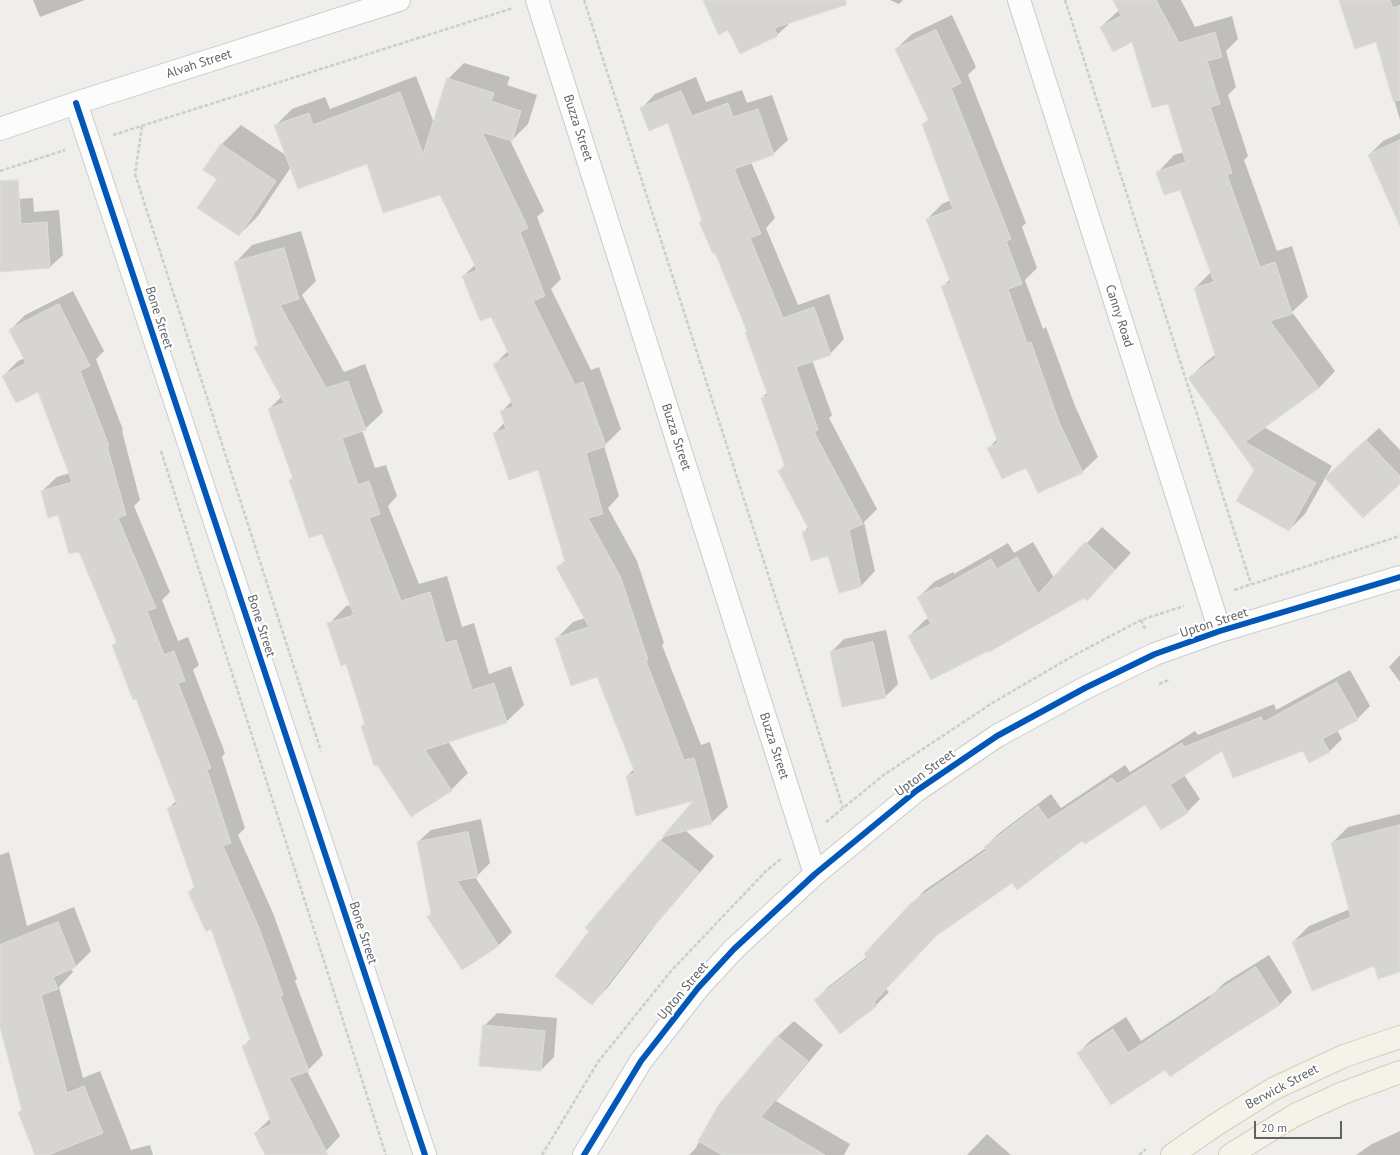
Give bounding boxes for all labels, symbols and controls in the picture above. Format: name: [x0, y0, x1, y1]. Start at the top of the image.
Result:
street label: Alvah Street: [164, 46, 234, 82]
street label: Buzza Street: [560, 93, 596, 163]
street label: Canny Road: [1102, 283, 1136, 349]
street label: Bone Street: [142, 285, 176, 351]
street label: Buzza Street: [658, 402, 694, 472]
street label: Bone Street: [244, 593, 278, 659]
street label: Upton Street: [1178, 605, 1250, 641]
street label: Buzza Street: [756, 711, 792, 781]
street label: Upton Street: [892, 746, 958, 800]
street label: Bone Street: [346, 900, 380, 966]
street label: Upton Street: [654, 959, 712, 1023]
street label: Berwick Street: [1243, 1061, 1321, 1113]
scale bar: [1256, 1113, 1344, 1139]
text: 20 m: [1261, 1120, 1287, 1135]

